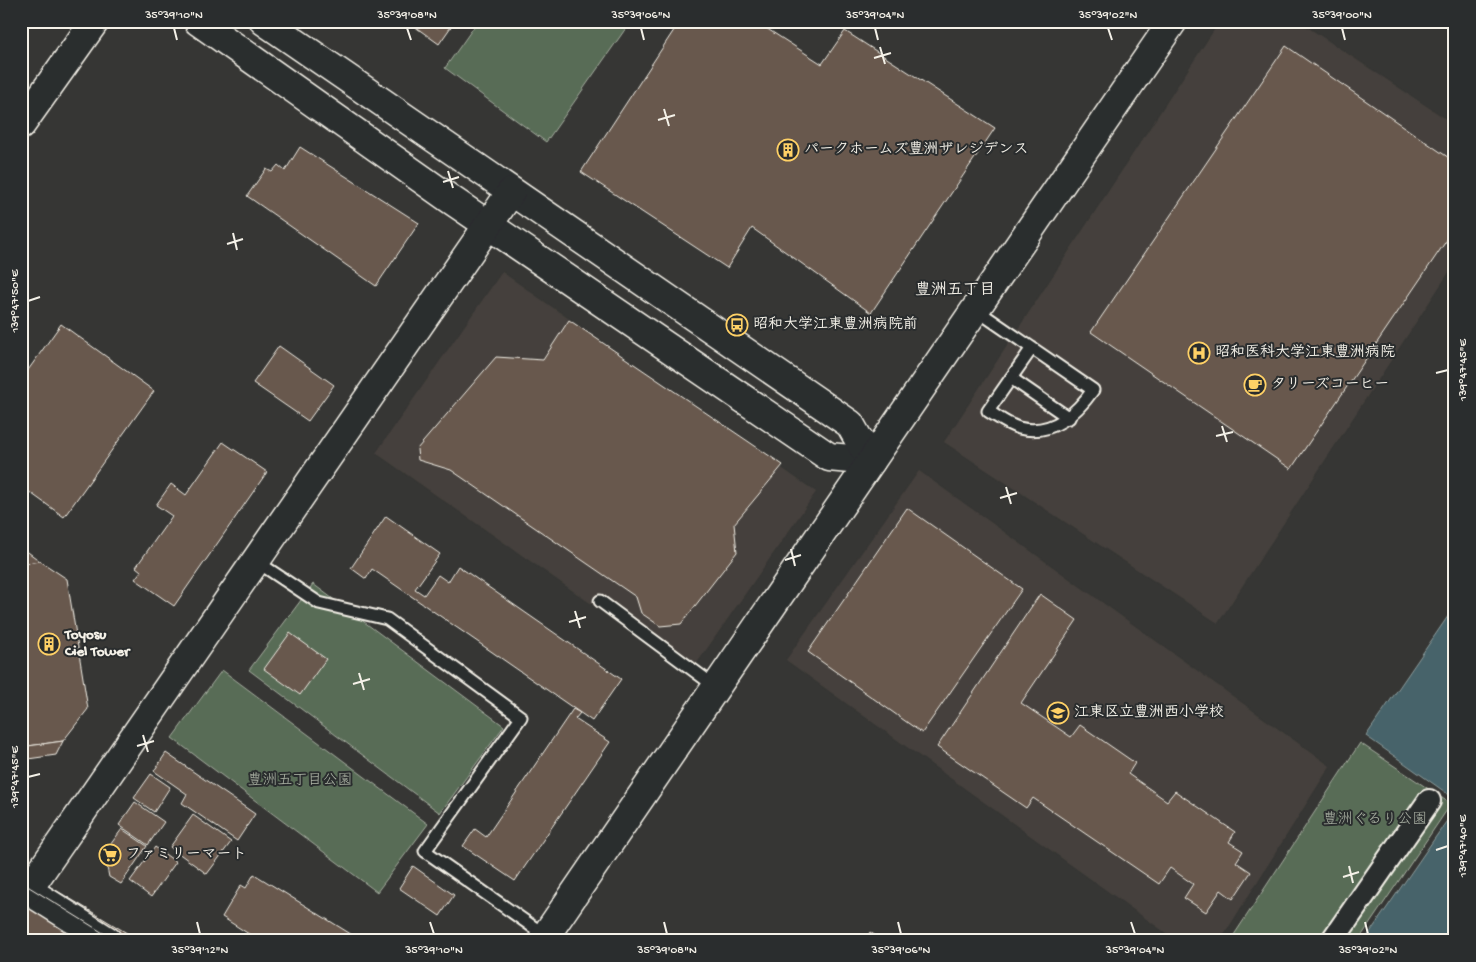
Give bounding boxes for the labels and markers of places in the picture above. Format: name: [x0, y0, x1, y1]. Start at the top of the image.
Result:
building icon: パークホームズ豊洲ザレジデンス: [776, 138, 800, 162]
place label: パークホームズ豊洲ザレジデンス: [804, 140, 1028, 159]
bus stop icon: 昭和大学江東豊洲病院前: [725, 313, 749, 337]
place label: 昭和大学江東豊洲病院前: [753, 315, 918, 334]
hospital icon: 昭和医科大学江東豊洲病院: [1187, 341, 1211, 365]
place label: 昭和医科大学江東豊洲病院: [1215, 343, 1395, 362]
cafe icon: タリーズコーヒー: [1243, 373, 1267, 397]
place label: タリーズコーヒー: [1271, 376, 1389, 394]
place label: Toyosu Ciel Tower: [64, 626, 131, 661]
building icon: Toyosu Ciel Tower: [37, 632, 61, 656]
school or university icon: 江東区立豊洲西小学校: [1046, 701, 1070, 725]
place label: 江東区立豊洲西小学校: [1074, 703, 1224, 722]
supermarket icon: ファミリーマート: [98, 843, 122, 867]
place label: ファミリーマート: [126, 846, 247, 864]

